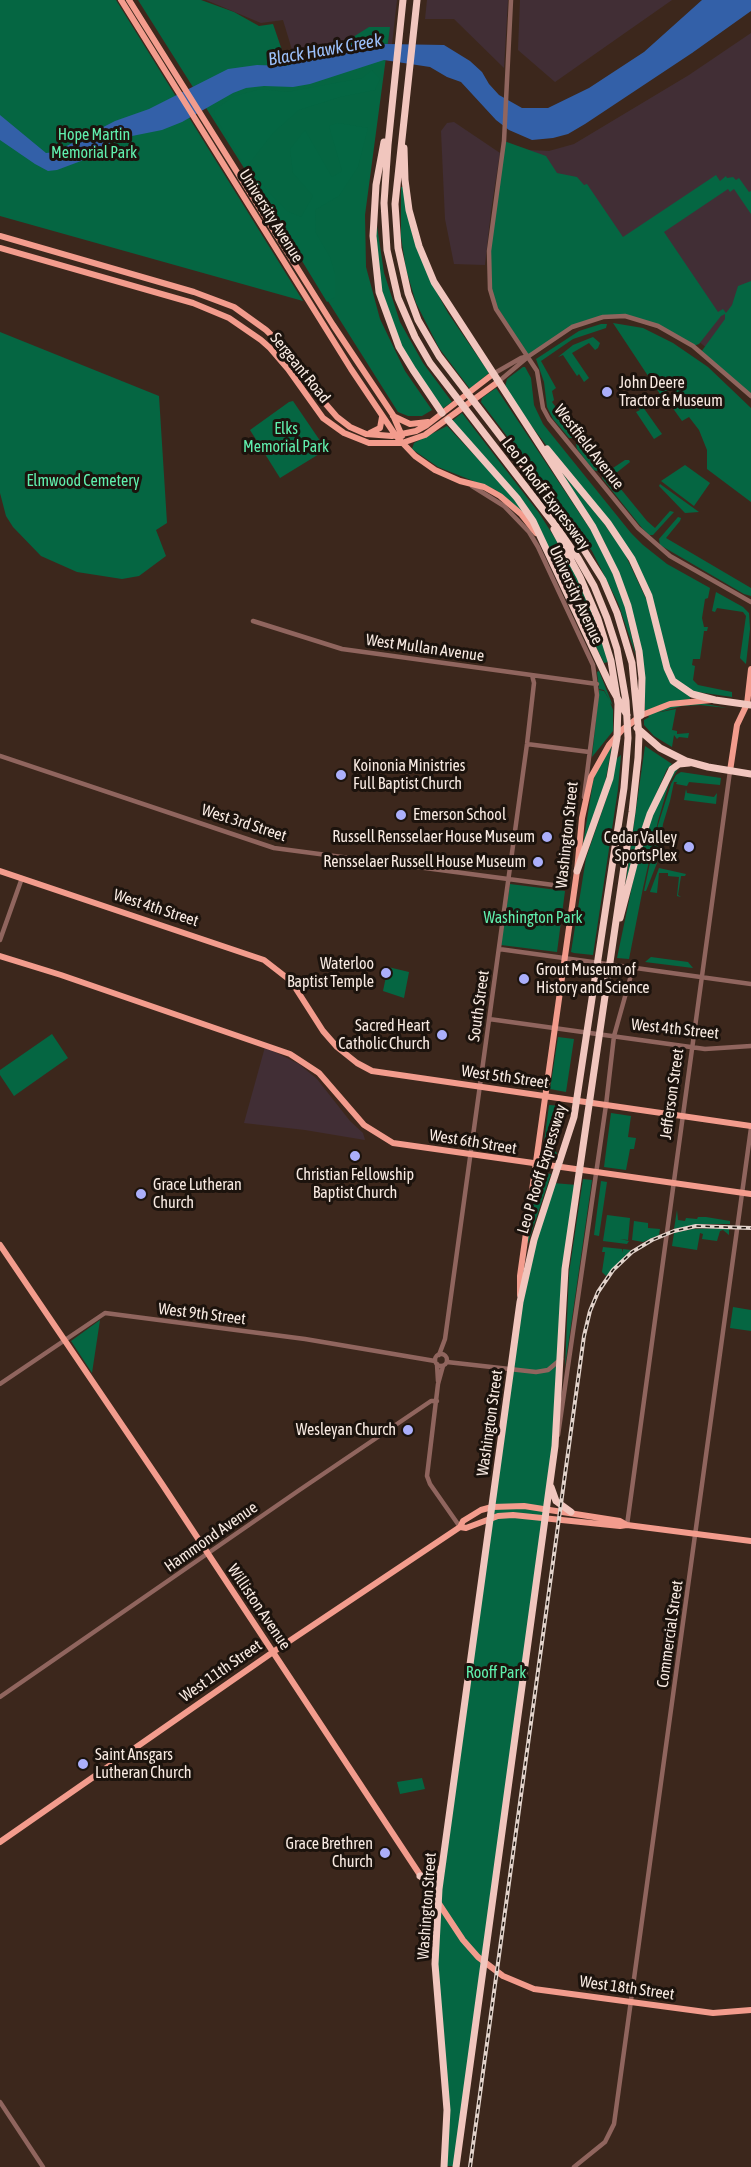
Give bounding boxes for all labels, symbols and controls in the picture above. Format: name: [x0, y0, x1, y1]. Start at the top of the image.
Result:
water label: Black Hawk Creek: [266, 29, 384, 71]
park label: Hope Martin Memorial Park: [51, 125, 137, 163]
street label: University Avenue: [235, 166, 307, 266]
street label: Sergeant Road: [266, 329, 334, 407]
place label: John Deere Tractor & Museum: [619, 373, 723, 411]
marker: John Deere Tractor & Museum: [600, 385, 614, 399]
street label: Westfield Avenue: [550, 401, 628, 493]
park label: Elks Memorial Park: [243, 419, 329, 457]
street label: Leo P Rooff Expressway: [498, 434, 594, 554]
park label: Elmwood Cemetery: [26, 471, 140, 491]
street label: University Avenue: [545, 543, 607, 647]
street label: West Mullan Avenue: [365, 630, 485, 666]
place label: Koinonia Ministries Full Baptist Church: [353, 756, 465, 794]
marker: Koinonia Ministries Full Baptist Church: [334, 768, 348, 782]
street label: Washington Street: [552, 781, 582, 889]
street label: West 3rd Street: [199, 800, 289, 846]
place label: Emerson School: [413, 805, 506, 825]
marker: Emerson School: [394, 808, 408, 822]
place label: Russell Rensselaer House Museum: [332, 827, 535, 847]
place label: Cedar Valley SportsPlex: [604, 828, 677, 866]
marker: Russell Rensselaer House Museum: [540, 830, 554, 844]
marker: Cedar Valley SportsPlex: [682, 840, 696, 854]
place label: Rensselaer Russell House Museum: [323, 852, 526, 872]
marker: Rensselaer Russell House Museum: [531, 855, 545, 869]
street label: West 4th Street: [111, 885, 201, 931]
park label: Washington Park: [484, 908, 582, 928]
place label: Waterloo Baptist Temple: [287, 954, 374, 992]
place label: Grout Museum of History and Science: [536, 960, 650, 998]
marker: Waterloo Baptist Temple: [379, 966, 393, 980]
street label: South Street: [465, 969, 493, 1043]
marker: Grout Museum of History and Science: [517, 972, 531, 986]
street label: West 4th Street: [630, 1015, 720, 1043]
place label: Sacred Heart Catholic Church: [338, 1016, 430, 1054]
marker: Sacred Heart Catholic Church: [435, 1028, 449, 1042]
street label: Jefferson Street: [656, 1047, 688, 1141]
street label: West 5th Street: [460, 1061, 550, 1093]
street label: Leo P Rooff Expressway: [513, 1102, 571, 1236]
street label: West 6th Street: [428, 1126, 518, 1158]
marker: Christian Fellowship Baptist Church: [348, 1149, 362, 1163]
place label: Christian Fellowship Baptist Church: [296, 1165, 414, 1203]
place label: Grace Lutheran Church: [153, 1175, 242, 1213]
marker: Grace Lutheran Church: [134, 1187, 148, 1201]
street label: West 9th Street: [157, 1299, 247, 1329]
street label: Washington Street: [473, 1369, 507, 1477]
place label: Wesleyan Church: [296, 1420, 396, 1440]
marker: Wesleyan Church: [401, 1423, 415, 1437]
street label: Hammond Avenue: [161, 1498, 261, 1576]
street label: Williston Avenue: [223, 1560, 295, 1654]
street label: Commercial Street: [653, 1579, 687, 1689]
street label: West 11th Street: [176, 1636, 266, 1706]
park label: Rooff Park: [466, 1663, 526, 1683]
place label: Saint Ansgars Lutheran Church: [95, 1745, 191, 1783]
marker: Saint Ansgars Lutheran Church: [76, 1757, 90, 1771]
place label: Grace Brethren Church: [286, 1834, 373, 1872]
marker: Grace Brethren Church: [378, 1846, 392, 1860]
street label: Washington Street: [414, 1852, 440, 1960]
street label: West 18th Street: [578, 1972, 676, 2004]

